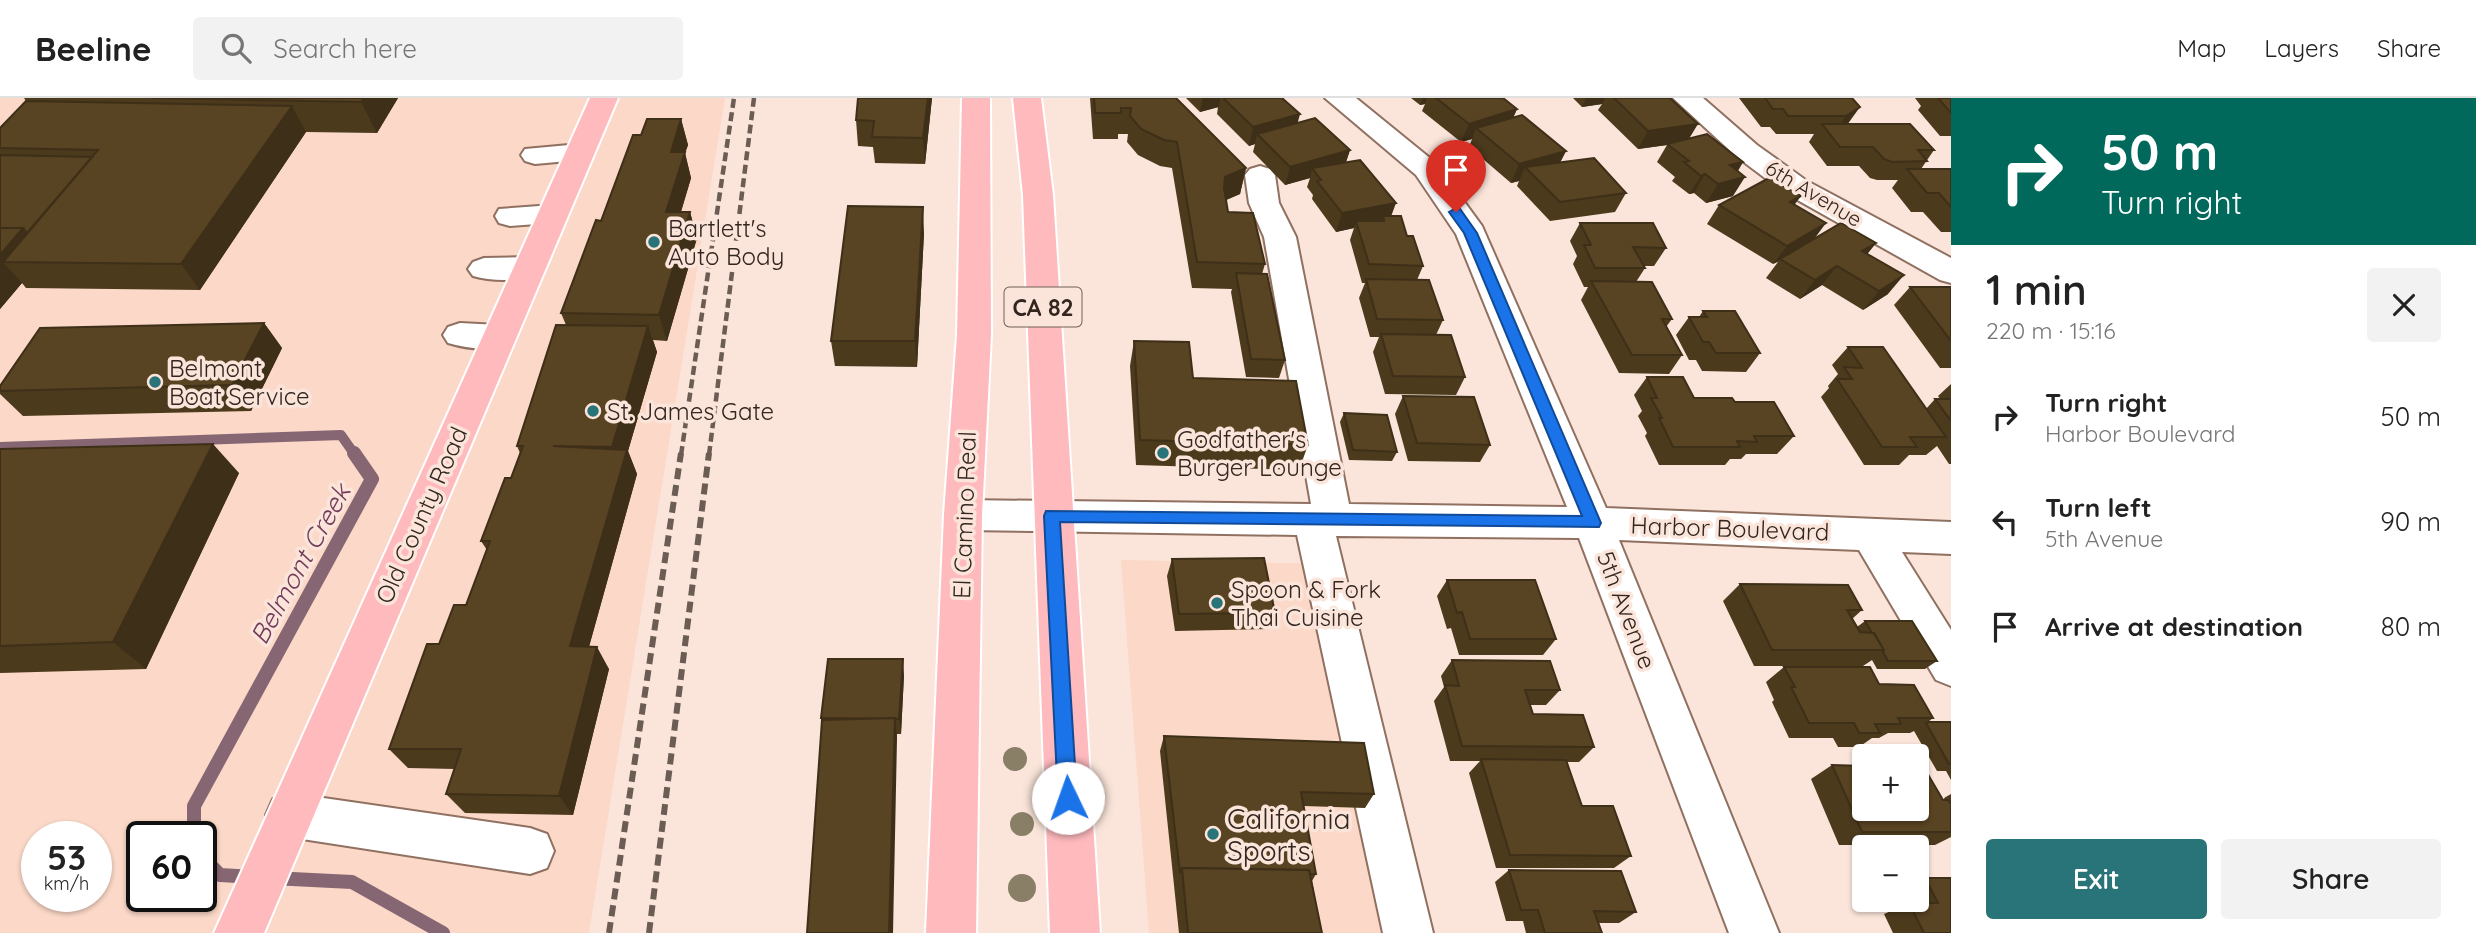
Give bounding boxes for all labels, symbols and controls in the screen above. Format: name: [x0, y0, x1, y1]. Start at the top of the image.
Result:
search box: [193, 17, 683, 80]
text: Beeline: [35, 28, 151, 69]
icon: search: [217, 29, 255, 67]
text: Search here: [273, 32, 417, 65]
text: Map: [2177, 33, 2226, 63]
text: Layers: [2264, 33, 2339, 63]
text: Share: [2377, 33, 2441, 63]
text: 50 m: [2101, 121, 2218, 182]
icon: right: [1986, 126, 2077, 217]
pin: [1426, 140, 1486, 212]
icon: arrive: [1437, 151, 1475, 189]
street label: 6th Avenue: [1761, 154, 1867, 232]
text: Turn right: [2101, 182, 2242, 222]
place label: Bartlett's Auto Body: [668, 213, 784, 271]
marker: Bartlett's Auto Body: [646, 234, 662, 250]
text: 1 min: [1986, 263, 2087, 316]
button: close: [2367, 268, 2441, 342]
road number: CA 82: [1004, 288, 1082, 327]
text: 220 m · 15:16: [1986, 316, 2116, 345]
place label: Belmont Boat Service: [169, 353, 310, 411]
marker: Belmont Boat Service: [147, 374, 163, 390]
text: Turn right: [2045, 386, 2167, 419]
place label: St. James Gate: [607, 396, 774, 426]
icon: right: [1986, 398, 2024, 436]
text: 50 m: [2381, 400, 2441, 433]
marker: St. James Gate: [585, 403, 601, 419]
text: Harbor Boulevard: [2045, 419, 2236, 448]
street label: Old County Road: [369, 422, 473, 608]
place label: Godfather's Burger Lounge: [1177, 424, 1342, 482]
street label: El Camino Real: [946, 431, 982, 599]
marker: Godfather's Burger Lounge: [1155, 445, 1171, 461]
water label: Belmont Creek: [243, 476, 359, 650]
text: Turn left: [2045, 491, 2152, 524]
icon: left: [1986, 503, 2024, 541]
text: 90 m: [2380, 505, 2441, 538]
street label: Harbor Boulevard: [1630, 510, 1830, 546]
text: 5th Avenue: [2045, 524, 2163, 553]
street label: 5th Avenue: [1591, 547, 1663, 673]
place label: Spoon & Fork Thai Cuisine: [1231, 574, 1381, 632]
marker: Spoon & Fork Thai Cuisine: [1209, 595, 1225, 611]
icon: arrive: [1986, 608, 2024, 646]
text: Arrive at destination: [2045, 610, 2303, 643]
text: 80 m: [2381, 610, 2441, 643]
map controls: [1852, 744, 1929, 912]
button: +: [1852, 744, 1929, 821]
position arrow: [1031, 761, 1105, 835]
place label: California Sports: [1227, 801, 1351, 868]
speed limit sign: 60: [126, 821, 217, 912]
marker: California Sports: [1205, 826, 1221, 842]
text: 53: [47, 835, 86, 879]
button: −: [1852, 835, 1929, 912]
button: Exit: [1986, 839, 2207, 919]
button: Share: [2221, 839, 2441, 919]
text: km/h: [44, 872, 89, 895]

